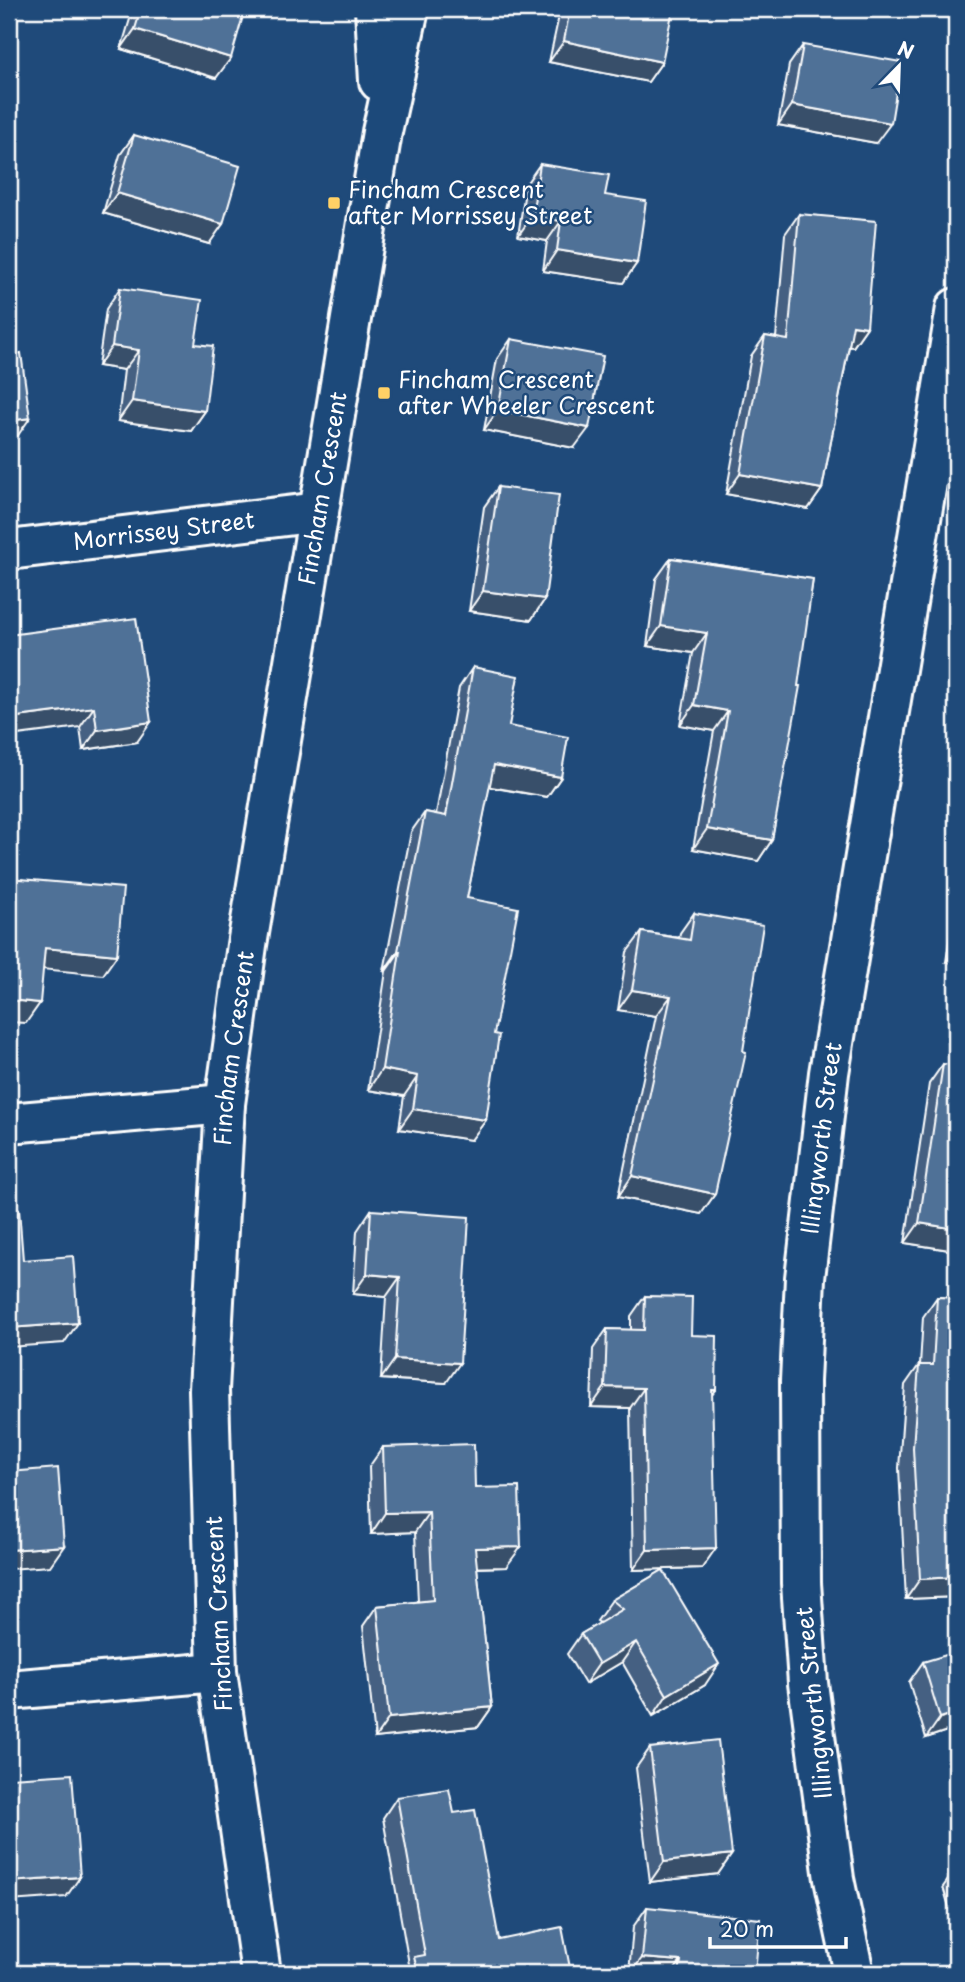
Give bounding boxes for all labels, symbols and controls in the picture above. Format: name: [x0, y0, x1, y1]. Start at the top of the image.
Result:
north arrow: [864, 32, 934, 102]
text: N: [894, 34, 918, 65]
place label: Fincham Crescent after Morrissey Street: [348, 171, 592, 232]
marker: Fincham Crescent after Morrissey Street: [326, 195, 342, 211]
place label: Fincham Crescent after Wheeler Crescent: [398, 361, 655, 422]
marker: Fincham Crescent after Wheeler Crescent: [376, 385, 392, 401]
street label: Fincham Crescent: [288, 389, 355, 588]
street label: Morrissey Street: [71, 501, 256, 558]
street label: Fincham Crescent: [204, 949, 262, 1147]
street label: Illingworth Street: [791, 1039, 850, 1236]
street label: Fincham Crescent: [195, 1515, 240, 1713]
street label: Illingworth Street: [785, 1605, 840, 1801]
scale bar: [710, 1905, 846, 1949]
text: 20 m: [720, 1912, 774, 1944]

